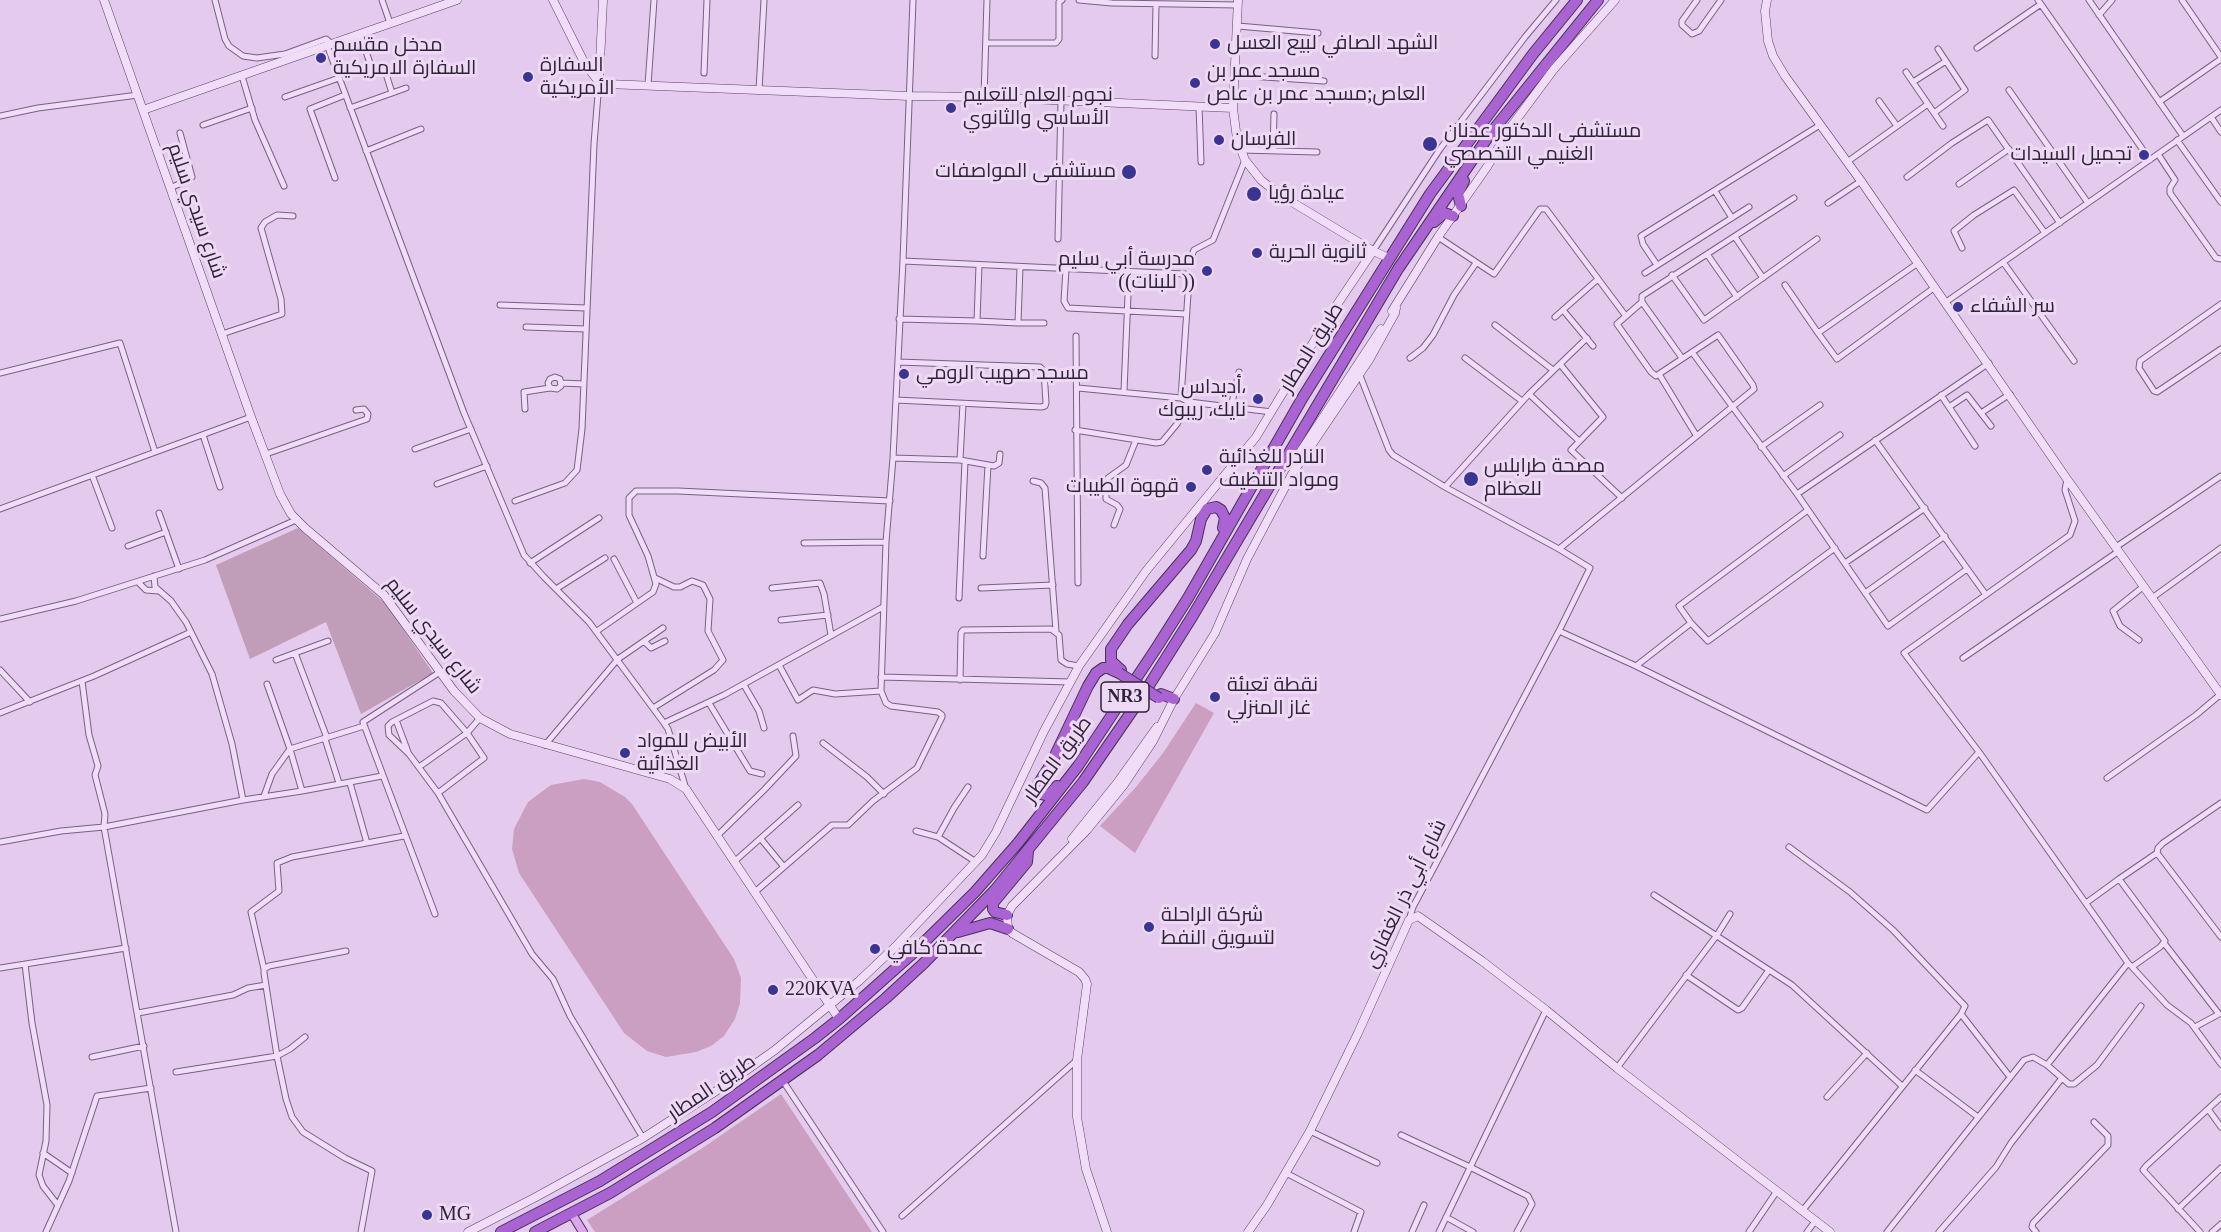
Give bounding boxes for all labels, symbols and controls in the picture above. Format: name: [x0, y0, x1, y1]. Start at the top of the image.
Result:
place label: الشهد الصافي لبيع العسل: [1227, 32, 1438, 56]
place label: مدخل مقسم السفارة الامريكية: [333, 34, 476, 81]
marker: الشهد الصافي لبيع العسل: [1208, 37, 1222, 51]
marker: مدخل مقسم السفارة الامريكية: [314, 51, 328, 65]
place label: السفارة الأمريكية: [540, 54, 615, 101]
place label: مسجد عمر بن العاص;مسجد عمر بن عاص: [1207, 60, 1426, 107]
marker: السفارة الأمريكية: [521, 70, 535, 84]
marker: مسجد عمر بن العاص;مسجد عمر بن عاص: [1188, 76, 1202, 90]
place label: نجوم العلم للتعليم الأساسي والثانوي: [963, 84, 1113, 131]
marker: نجوم العلم للتعليم الأساسي والثانوي: [944, 101, 958, 115]
place label: مستشفي الدكتور عدنان الغنيمي التخصصي: [1444, 120, 1641, 167]
place label: الفرسان: [1231, 128, 1296, 152]
marker: الفرسان: [1212, 133, 1226, 147]
marker: مستشفي الدكتور عدنان الغنيمي التخصصي: [1421, 135, 1439, 153]
street label: شارع سيدي سليم: [162, 140, 230, 282]
place label: تجميل السيدات: [2010, 143, 2132, 167]
marker: تجميل السيدات: [2137, 148, 2151, 162]
place label: مستشفى المواصفات: [935, 160, 1116, 184]
marker: مستشفى المواصفات: [1120, 163, 1138, 181]
place label: عيادة رؤيا: [1268, 182, 1345, 206]
marker: عيادة رؤيا: [1245, 185, 1263, 203]
place label: ثانوية الحرية: [1269, 241, 1366, 265]
marker: ثانوية الحرية: [1250, 246, 1264, 260]
place label: مدرسة أبي سليم ((للبنات )): [1058, 248, 1195, 295]
marker: مدرسة أبي سليم ((للبنات )): [1200, 264, 1214, 278]
place label: سر الشفاء: [1970, 295, 2055, 319]
street label: طريق المطار: [1275, 299, 1349, 397]
marker: سر الشفاء: [1951, 300, 1965, 314]
place label: مسجد صهيب الرومي: [916, 362, 1089, 386]
marker: مسجد صهيب الرومي: [897, 367, 911, 381]
place label: أديداس، نايك، ريبوك: [1158, 376, 1246, 423]
marker: أديداس، نايك، ريبوك: [1251, 392, 1265, 406]
place label: النادر للغذائية ومواد التنظيف: [1219, 446, 1339, 493]
place label: مصحة طرابلس للعظام: [1484, 455, 1605, 502]
marker: النادر للغذائية ومواد التنظيف: [1200, 463, 1214, 477]
marker: مصحة طرابلس للعظام: [1462, 470, 1480, 488]
place label: قهوة الطيبات: [1066, 475, 1179, 499]
marker: قهوة الطيبات: [1184, 480, 1198, 494]
street label: شارع سيدي سليم: [380, 573, 486, 699]
place label: نقطة تعبئة غاز المنزلي: [1227, 674, 1318, 721]
road number: NR3: [1101, 682, 1149, 712]
marker: نقطة تعبئة غاز المنزلي: [1208, 690, 1222, 704]
street label: طريق المطار: [1019, 712, 1097, 808]
place label: الأبيض للمواد الغذائية: [637, 730, 748, 777]
marker: الأبيض للمواد الغذائية: [618, 746, 632, 760]
street label: شارع أبي ذر الغفاري: [1360, 816, 1452, 972]
place label: شركة الراحلة لتسويق النفط: [1161, 904, 1275, 951]
marker: شركة الراحلة لتسويق النفط: [1142, 920, 1156, 934]
place label: عمدة كافي: [887, 937, 984, 961]
marker: عمدة كافي: [868, 942, 882, 956]
place label: 220KVA: [785, 978, 856, 1002]
marker: 220KVA: [766, 983, 780, 997]
street label: طريق المطار: [663, 1050, 761, 1126]
place label: MG: [439, 1203, 471, 1227]
marker: MG: [420, 1208, 434, 1222]

